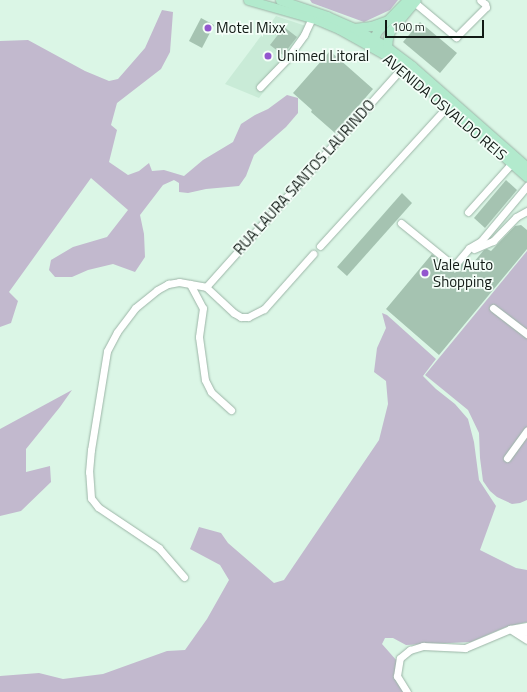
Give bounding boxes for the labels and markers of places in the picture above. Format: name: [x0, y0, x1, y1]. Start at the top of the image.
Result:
place label: Motel Mixx: [216, 19, 285, 37]
marker: Motel Mixx: [203, 23, 213, 33]
place label: Unimed Litoral: [277, 47, 369, 65]
marker: Unimed Litoral: [262, 50, 274, 62]
place label: Vale Auto Shopping: [433, 255, 493, 290]
marker: Vale Auto Shopping: [420, 268, 430, 278]

